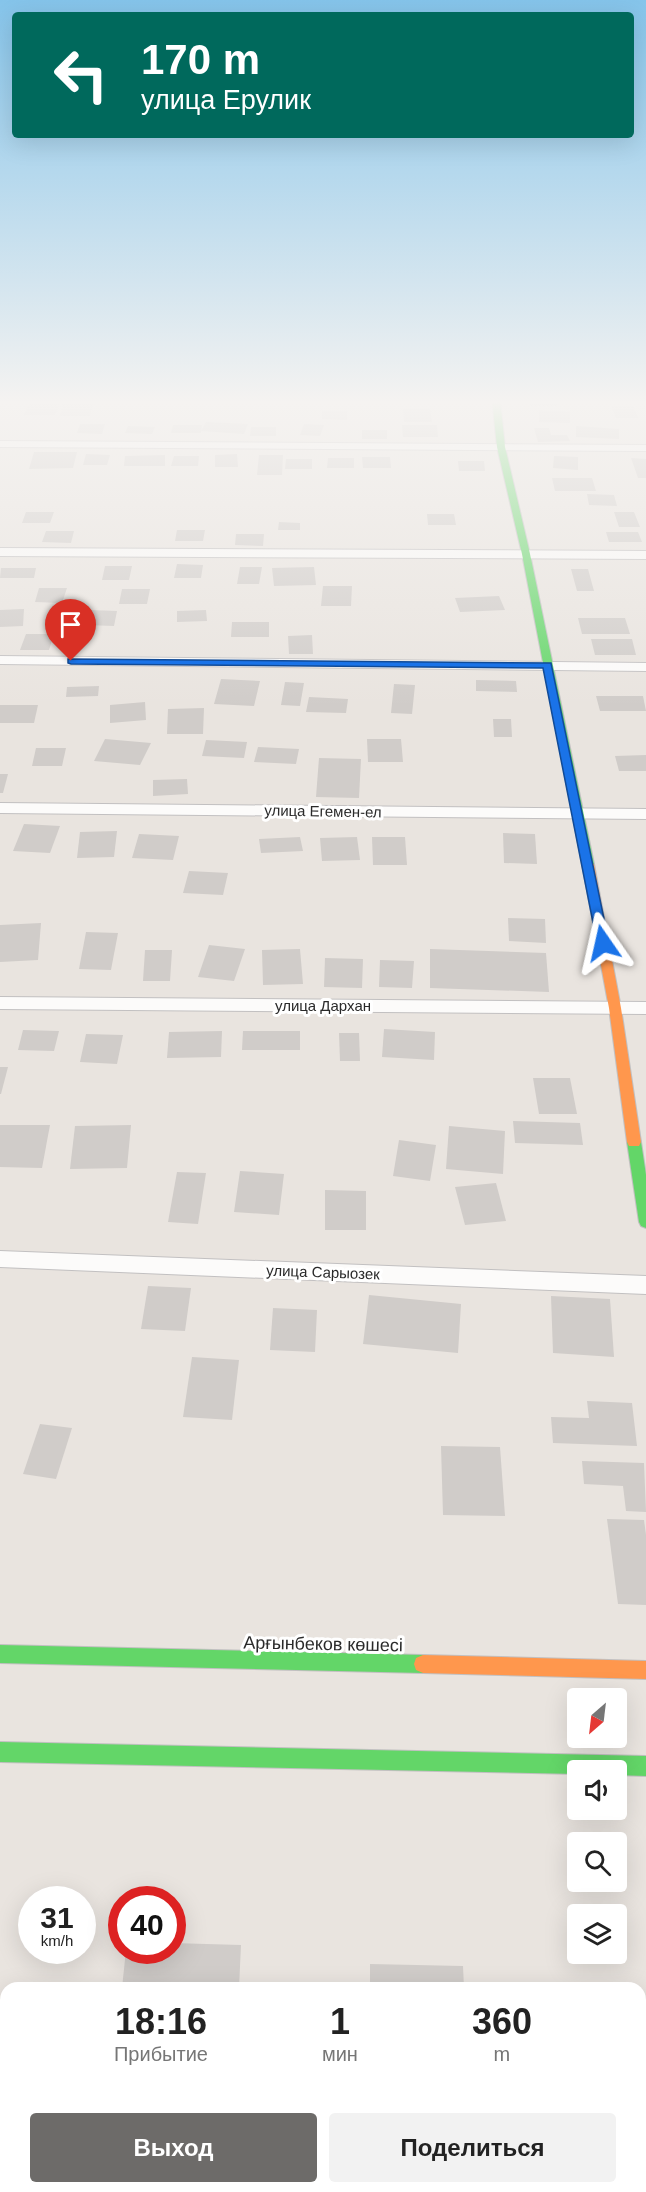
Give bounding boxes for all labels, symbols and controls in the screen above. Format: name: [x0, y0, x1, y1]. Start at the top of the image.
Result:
icon: left: [42, 36, 120, 114]
text: 170 m: [141, 36, 260, 83]
text: улица Ерулик: [141, 85, 311, 115]
pin: [45, 599, 96, 661]
icon: arrive: [54, 608, 87, 641]
street label: улица Егемен-ел: [264, 801, 382, 821]
position arrow: [571, 911, 635, 975]
street label: улица Дархан: [275, 997, 371, 1014]
street label: улица Сарыозек: [266, 1262, 381, 1282]
street label: Арғынбеков көшесі: [243, 1633, 403, 1655]
north arrow: [567, 1688, 627, 1748]
map controls: [567, 1688, 627, 1964]
button: sound: [567, 1760, 627, 1820]
button: search: [567, 1832, 627, 1892]
speed limit sign: 40: [108, 1886, 186, 1964]
text: 31: [40, 1901, 74, 1934]
button: layers: [567, 1904, 627, 1964]
text: km/h: [41, 1932, 73, 1949]
text: 18:16: [115, 2001, 207, 2042]
text: 1: [330, 2001, 350, 2042]
text: 360: [472, 2001, 532, 2042]
text: Прибытие: [114, 2043, 208, 2065]
text: мин: [322, 2043, 358, 2065]
text: m: [494, 2043, 510, 2065]
button: Выход: [30, 2113, 317, 2182]
button: Поделиться: [329, 2113, 616, 2182]

